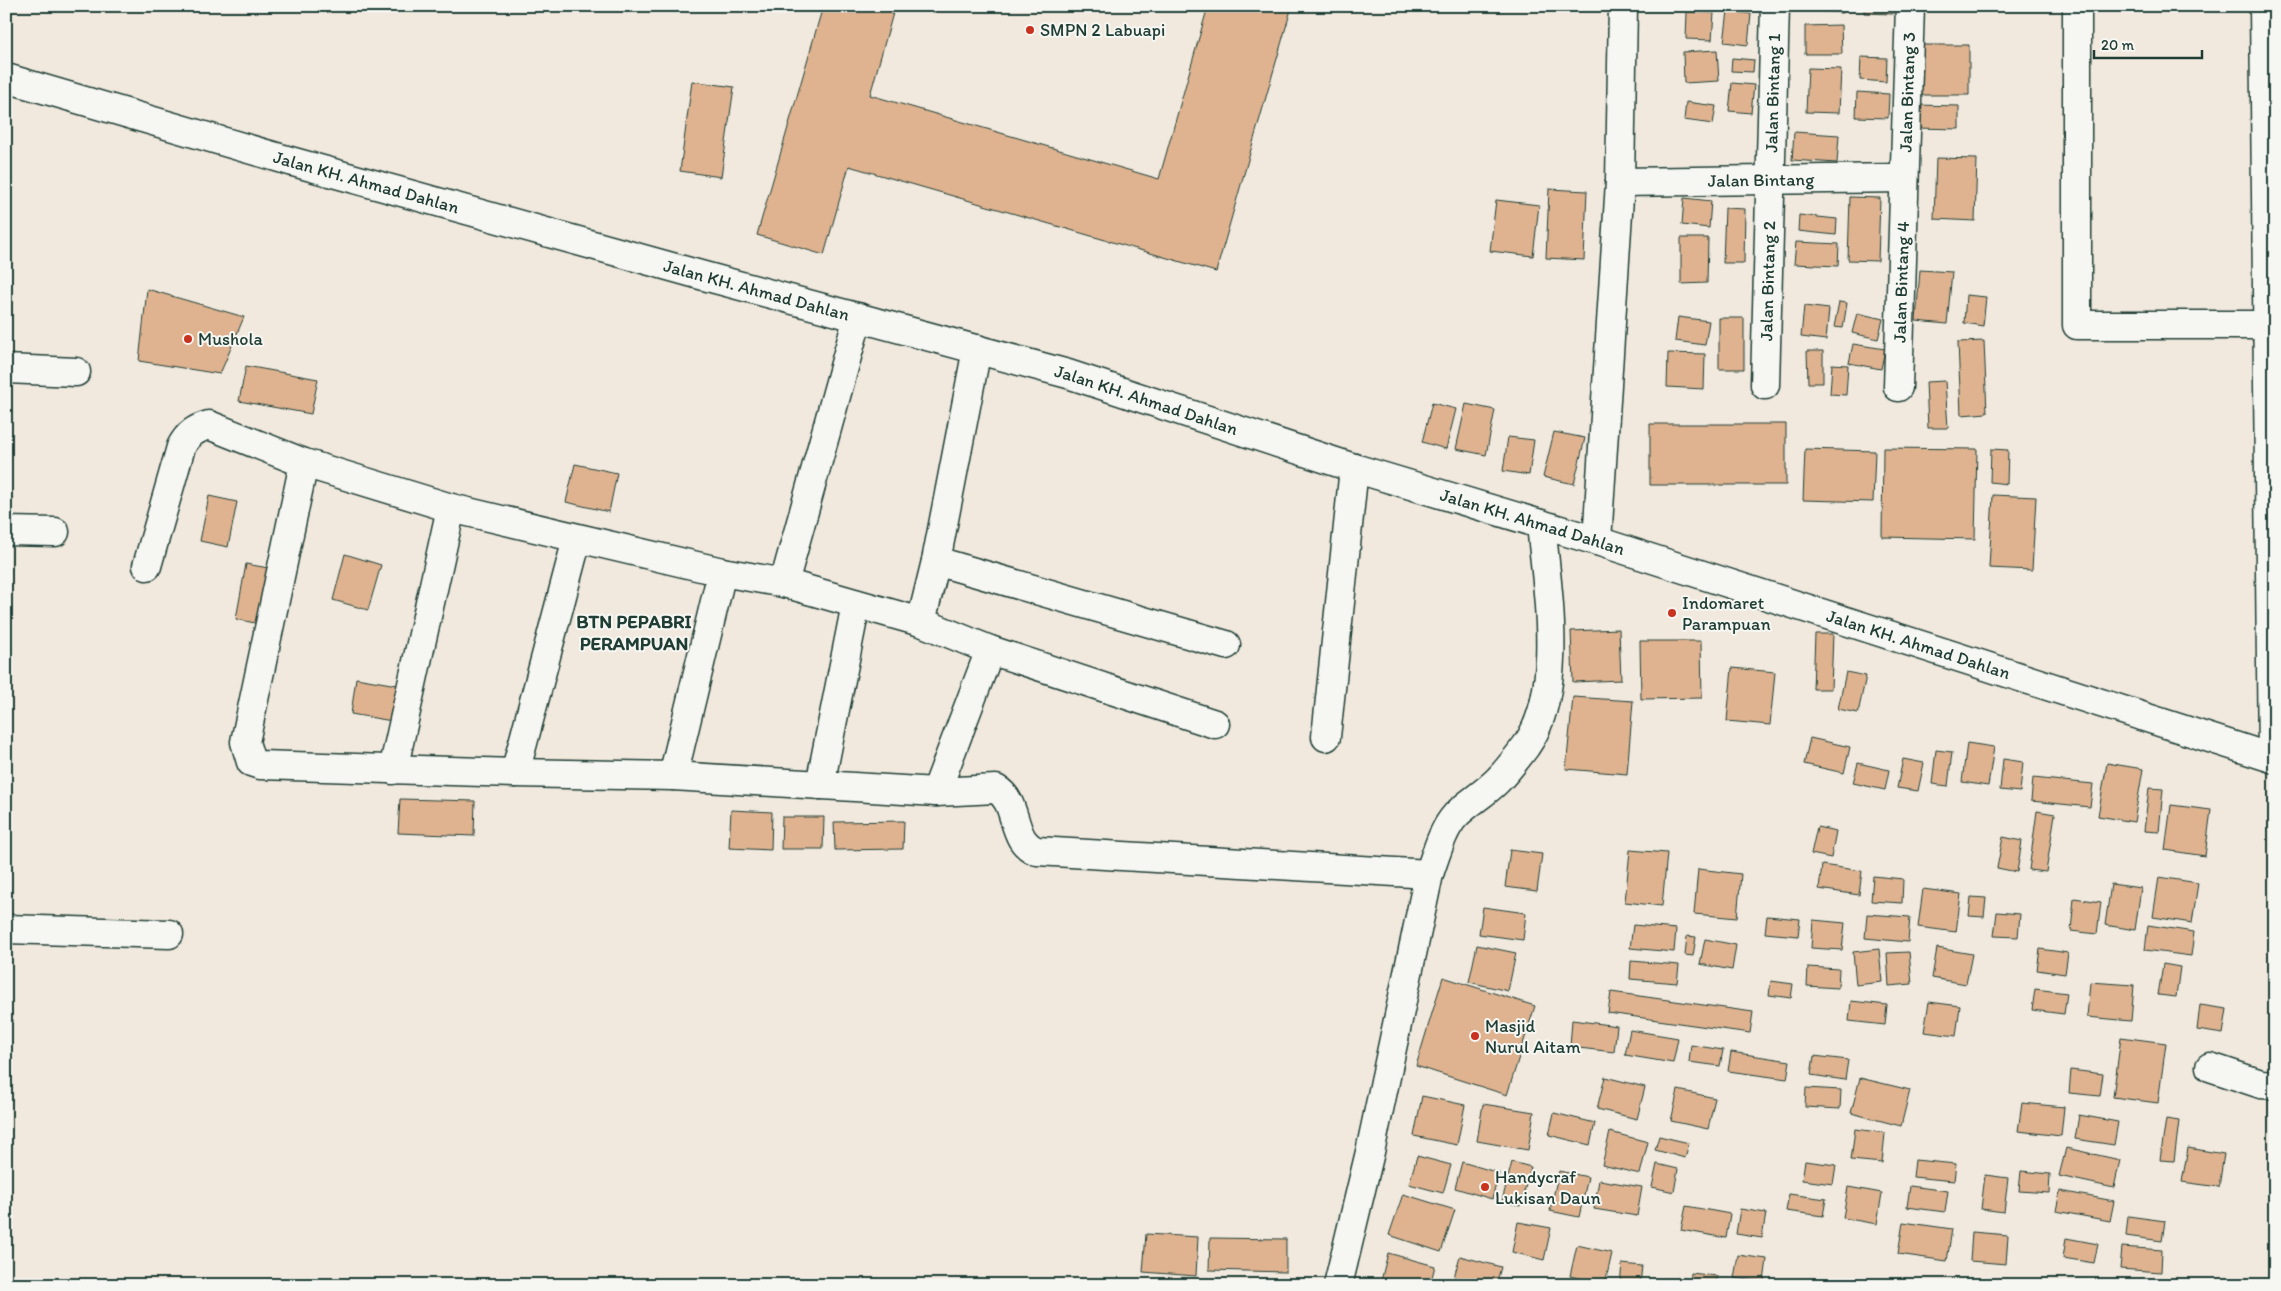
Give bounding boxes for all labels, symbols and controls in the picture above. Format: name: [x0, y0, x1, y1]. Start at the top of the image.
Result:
place label: SMPN 2 Labuapi: [1040, 19, 1165, 41]
marker: SMPN 2 Labuapi: [1024, 24, 1036, 36]
scale bar: [2094, 28, 2201, 60]
street label: Jalan Bintang 3: [1894, 31, 1920, 153]
street label: Jalan Bintang 1: [1760, 33, 1785, 153]
text: 20 m: [2101, 36, 2135, 54]
street label: Jalan KH. Ahmad Dahlan: [271, 146, 462, 218]
street label: Jalan Bintang: [1708, 168, 1815, 192]
street label: Jalan Bintang 2: [1755, 220, 1780, 341]
street label: Jalan Bintang 4: [1888, 221, 1914, 343]
street label: Jalan KH. Ahmad Dahlan: [661, 254, 852, 326]
place label: Mushola: [198, 328, 264, 350]
marker: Mushola: [182, 333, 194, 345]
street label: Jalan KH. Ahmad Dahlan: [1052, 360, 1241, 440]
street label: Jalan KH. Ahmad Dahlan: [1438, 484, 1628, 560]
place label: Indomaret Parampuan: [1682, 592, 1771, 635]
street label: Jalan KH. Ahmad Dahlan: [1824, 605, 2013, 684]
marker: Indomaret Parampuan: [1666, 607, 1678, 619]
district label: BTN PEPABRI PERAMPUAN: [576, 610, 692, 655]
place label: Masjid Nurul Aitam: [1485, 1015, 1581, 1058]
marker: Masjid Nurul Aitam: [1469, 1030, 1481, 1042]
place label: Handycraf Lukisan Daun: [1495, 1166, 1601, 1209]
marker: Handycraf Lukisan Daun: [1479, 1181, 1491, 1193]

